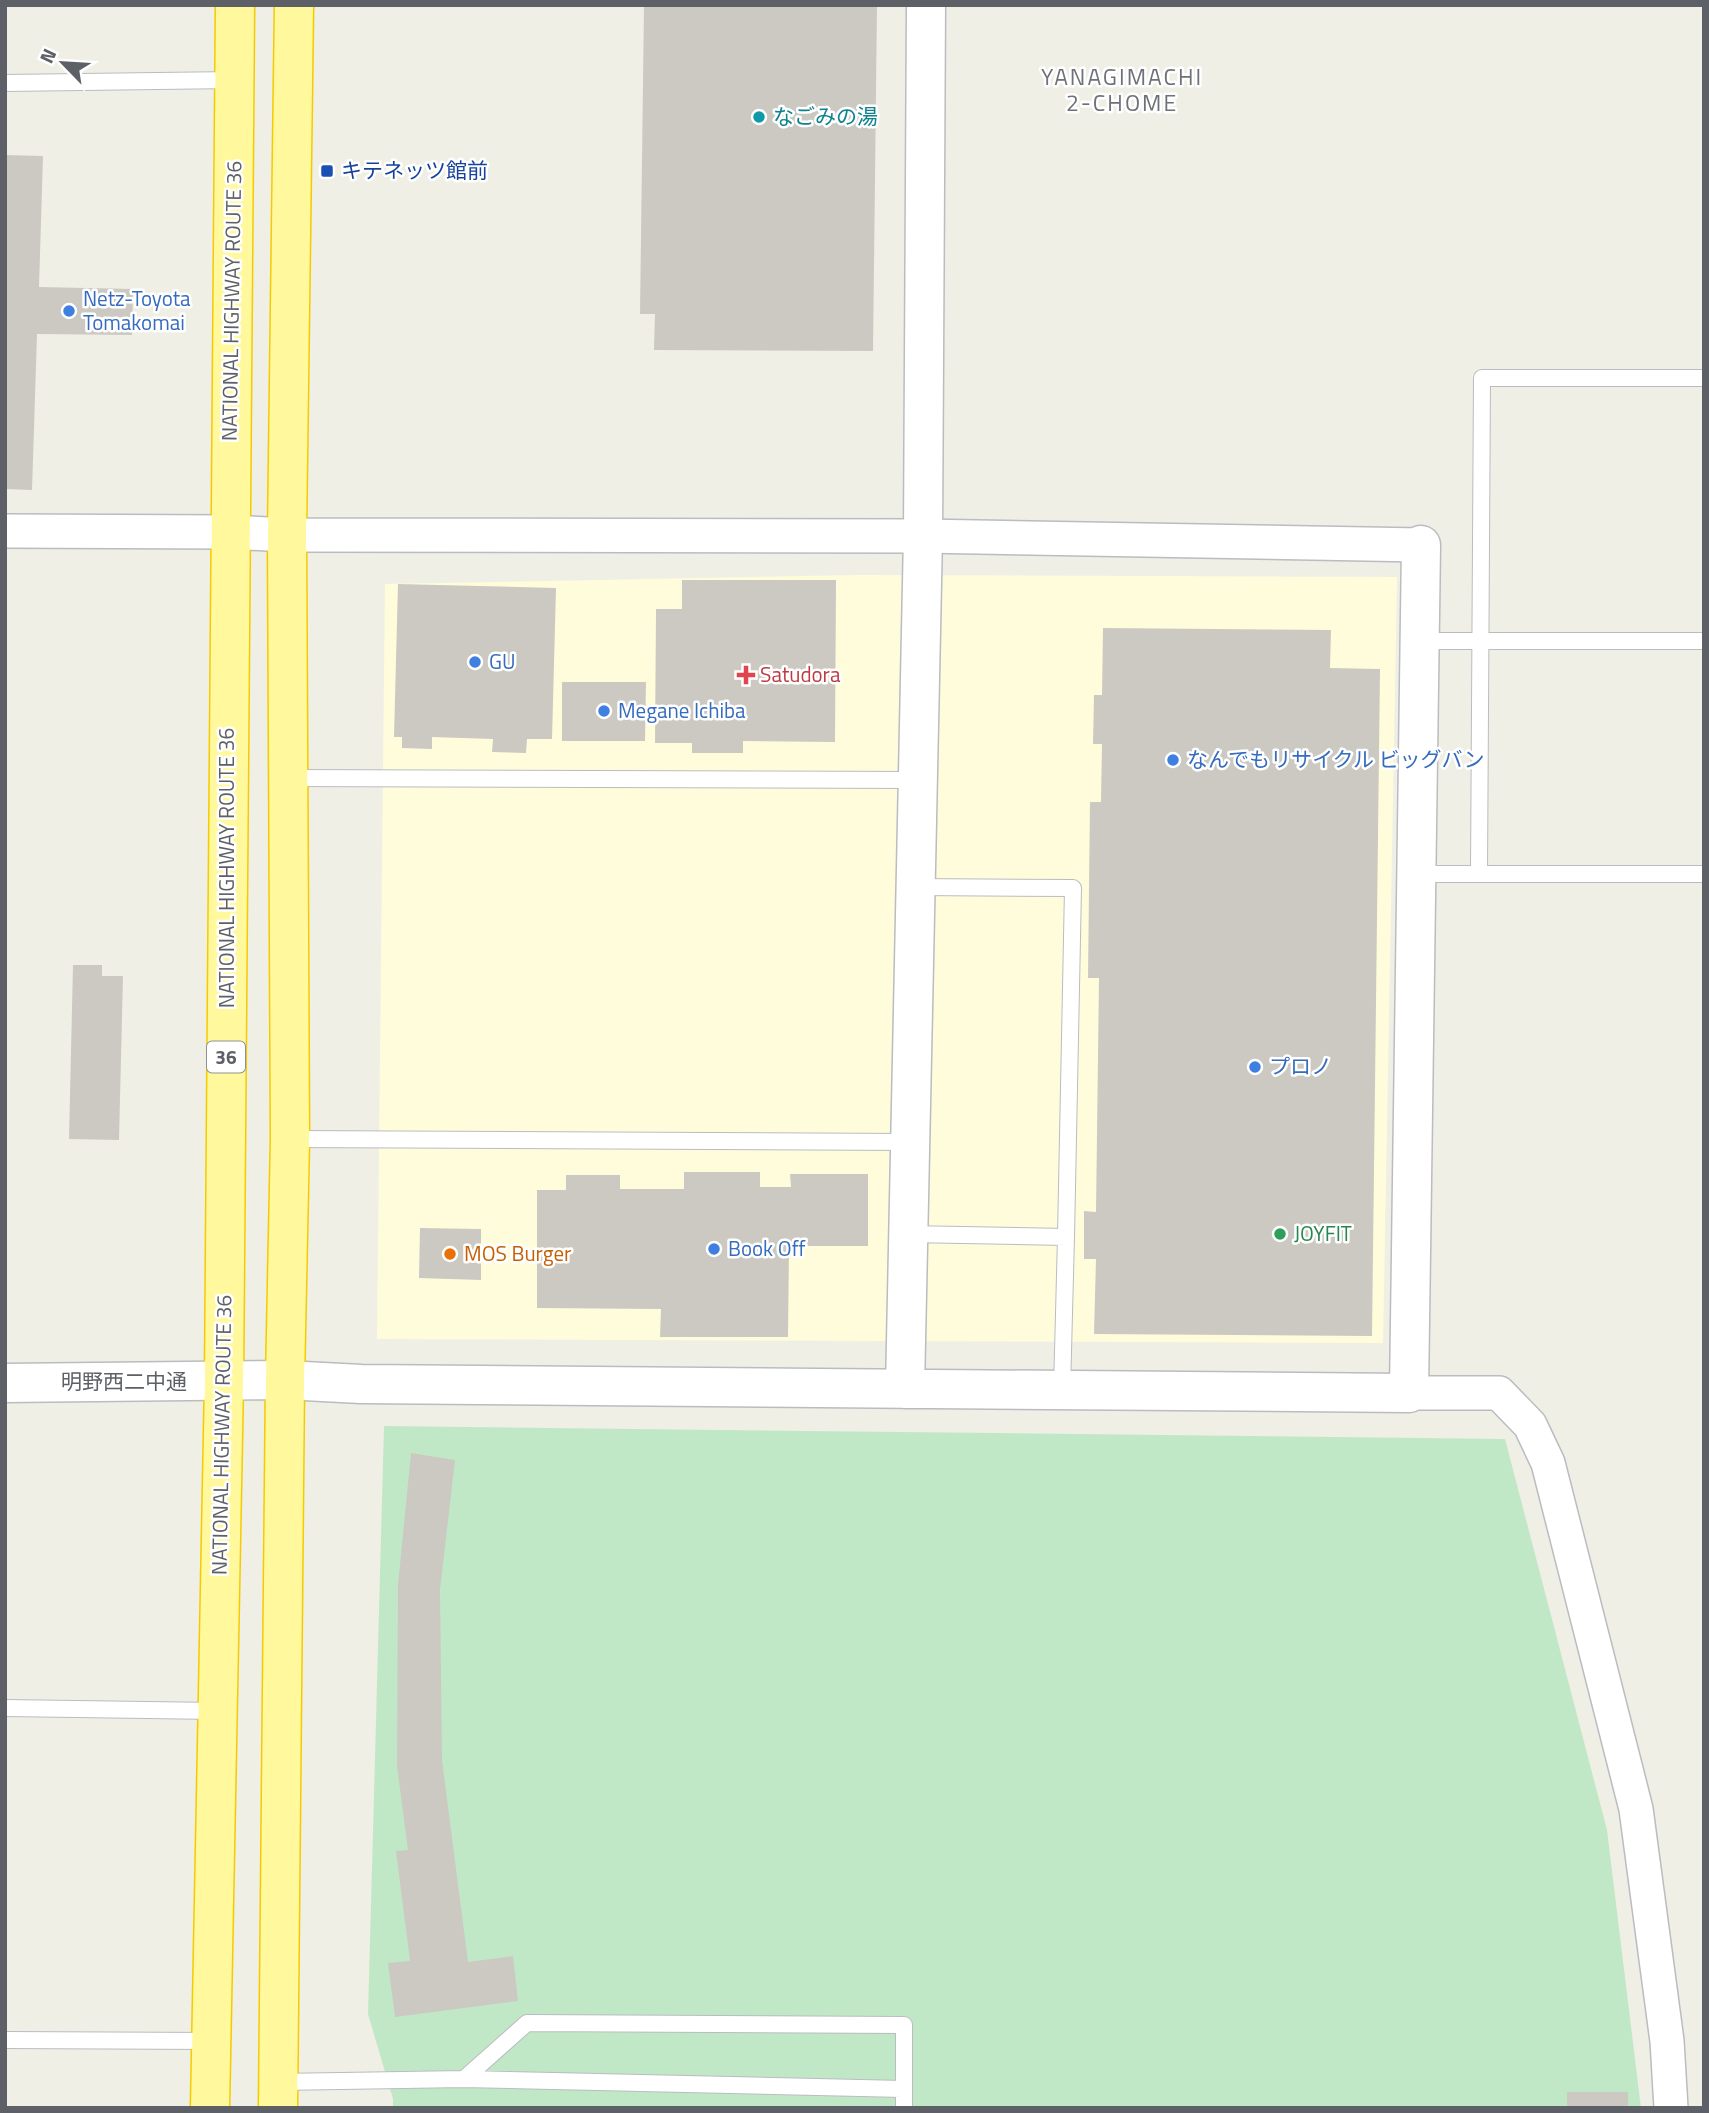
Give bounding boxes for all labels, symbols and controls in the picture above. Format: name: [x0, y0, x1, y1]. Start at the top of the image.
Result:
north arrow: [28, 28, 98, 98]
text: N: [31, 44, 63, 68]
district label: YANAGIMACHI 2-CHOME: [1041, 59, 1203, 120]
place label: なごみの湯: [773, 100, 878, 132]
marker: なごみの湯: [751, 109, 767, 125]
place label: キテネッツ館前: [341, 154, 488, 186]
street label: NATIONAL HIGHWAY ROUTE 36: [213, 161, 249, 441]
marker: キテネッツ館前: [319, 163, 335, 179]
place label: Netz-Toyota Tomakomai: [83, 282, 191, 338]
marker: Netz-Toyota Tomakomai: [61, 303, 77, 319]
place label: GU: [489, 645, 515, 677]
marker: GU: [467, 654, 483, 670]
place label: Satudora: [760, 658, 841, 690]
marker: Satudora: [738, 667, 754, 683]
place label: Megane Ichiba: [618, 694, 746, 726]
marker: Megane Ichiba: [596, 703, 612, 719]
street label: NATIONAL HIGHWAY ROUTE 36: [210, 728, 242, 1008]
place label: なんでもリサイクル ビッグバン: [1187, 743, 1485, 775]
marker: なんでもリサイクル ビッグバン: [1165, 752, 1181, 768]
road number: 36: [207, 1042, 245, 1072]
place label: プロノ: [1269, 1050, 1332, 1082]
marker: プロノ: [1247, 1059, 1263, 1075]
place label: JOYFIT: [1294, 1217, 1352, 1249]
marker: JOYFIT: [1272, 1226, 1288, 1242]
place label: Book Off: [728, 1232, 806, 1264]
place label: MOS Burger: [464, 1237, 571, 1269]
marker: Book Off: [706, 1241, 722, 1257]
marker: MOS Burger: [442, 1246, 458, 1262]
street label: NATIONAL HIGHWAY ROUTE 36: [203, 1295, 239, 1575]
street label: 明野西二中通: [61, 1365, 187, 1397]

